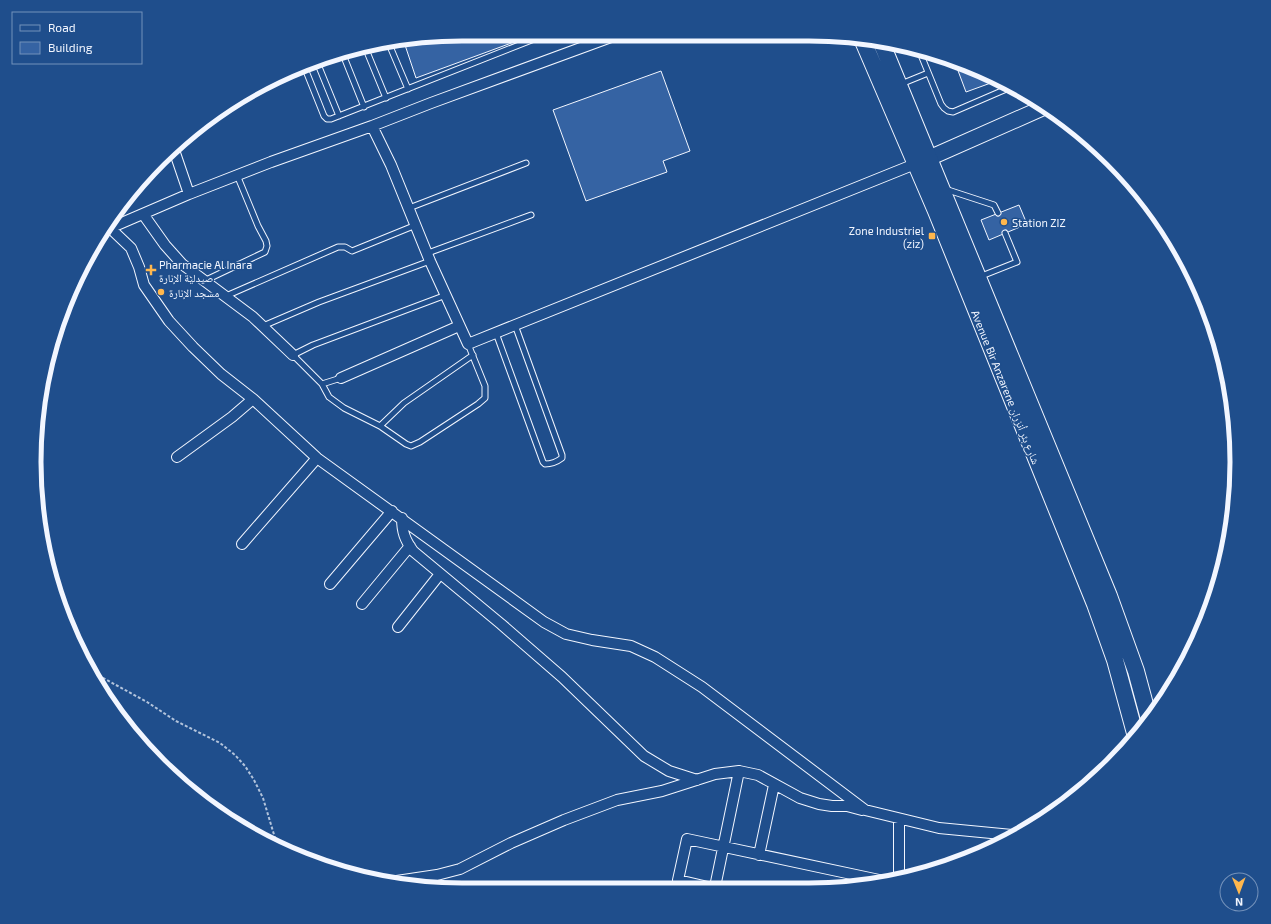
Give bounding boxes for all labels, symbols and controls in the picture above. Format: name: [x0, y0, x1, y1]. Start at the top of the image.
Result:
legend: [12, 12, 142, 64]
text: Road: [48, 20, 76, 34]
text: Building: [48, 40, 93, 54]
place label: Station ZIZ: [1012, 216, 1066, 229]
marker: Station ZIZ: [999, 217, 1009, 227]
place label: Zone Industriel (ziz): [849, 224, 925, 250]
marker: Zone Industriel (ziz): [927, 231, 937, 241]
place label: Pharmacie Al Inara صيدلية الإنارة: [159, 258, 252, 285]
marker: Pharmacie Al Inara صيدلية الإنارة: [146, 265, 156, 275]
place label: مسجد الإنارة: [169, 286, 219, 300]
marker: مسجد الإنارة: [156, 287, 166, 297]
street label: Avenue Bir Anzarene شارع بئر أنزران: [968, 308, 1043, 466]
north arrow: [1219, 872, 1259, 912]
text: N: [1235, 896, 1243, 909]

